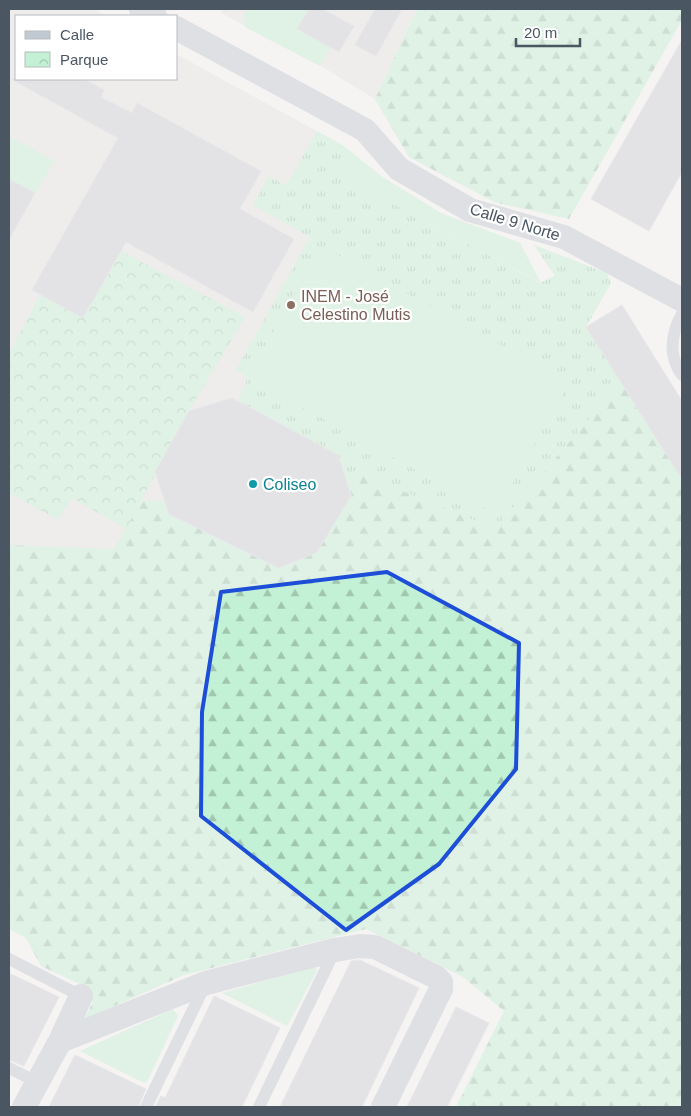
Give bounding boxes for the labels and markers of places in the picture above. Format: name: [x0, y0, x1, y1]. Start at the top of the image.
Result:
place label: INEM - José Celestino Mutis: [301, 288, 410, 323]
marker: INEM - José Celestino Mutis: [285, 299, 297, 311]
place label: Coliseo: [263, 476, 316, 493]
marker: Coliseo: [247, 478, 259, 490]

